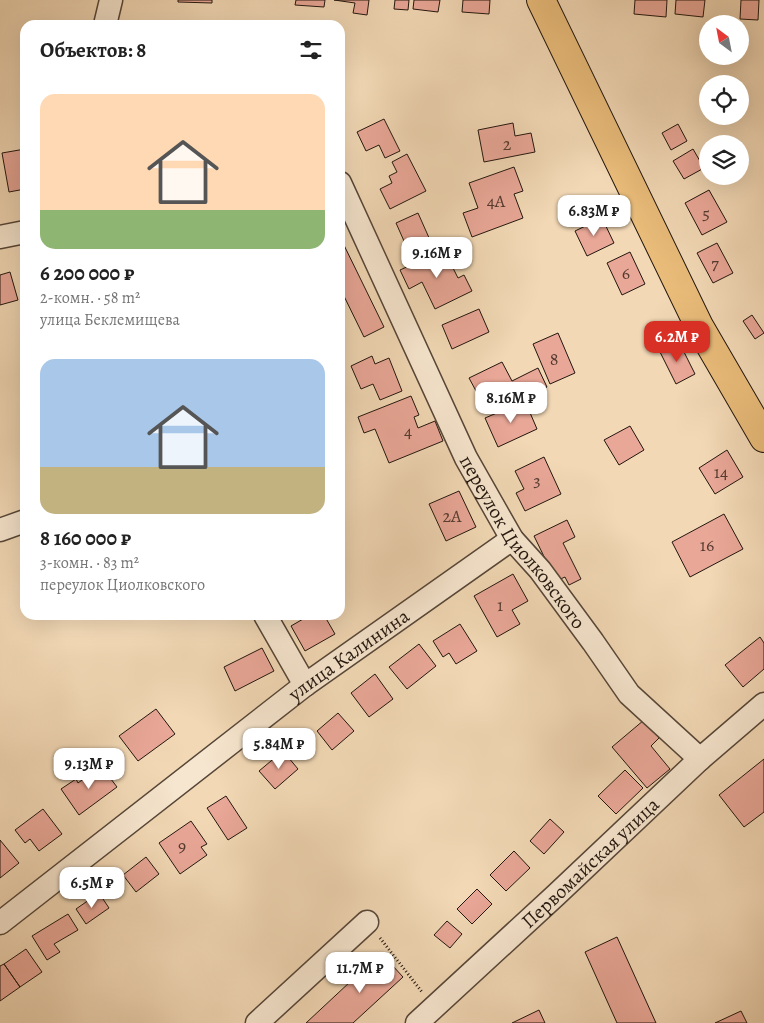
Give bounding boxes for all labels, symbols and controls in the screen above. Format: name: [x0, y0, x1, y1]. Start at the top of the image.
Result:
north arrow: [699, 15, 749, 65]
map controls: [699, 15, 749, 185]
text: Объектов: 8: [40, 36, 146, 64]
icon: filters: [297, 36, 325, 64]
button: locate: [699, 75, 749, 125]
icon: home: [138, 127, 228, 217]
house number: 2: [503, 132, 512, 156]
button: layers: [699, 135, 749, 185]
house number: 4А: [487, 189, 506, 213]
pin: 6.83M ₽: [548, 194, 640, 237]
text: 6.83M ₽: [569, 200, 619, 222]
house number: 5: [702, 201, 710, 225]
pin: 9.16M ₽: [391, 236, 483, 279]
text: 9.16M ₽: [412, 242, 462, 264]
house number: 7: [711, 251, 719, 275]
text: 6 200 000 ₽: [40, 259, 134, 287]
house number: 6: [622, 261, 630, 285]
text: 2-комн. · 58 m²: [40, 287, 140, 309]
text: улица Беклемищева: [40, 309, 180, 331]
pin: 6.2M ₽: [636, 320, 718, 363]
text: 6.2M ₽: [655, 326, 699, 348]
house number: 8: [550, 347, 558, 371]
pin: 8.16M ₽: [465, 382, 557, 424]
text: 8.16M ₽: [486, 387, 536, 409]
icon: home: [138, 392, 228, 482]
house number: 4: [404, 419, 412, 443]
street label: переулок Циолковского: [453, 450, 592, 635]
house number: 14: [714, 460, 728, 484]
house number: 3: [533, 468, 541, 492]
house number: 2А: [442, 504, 462, 528]
text: 8 160 000 ₽: [40, 524, 131, 552]
house number: 16: [700, 533, 714, 557]
text: 3-комн. · 83 m²: [40, 552, 139, 574]
text: переулок Циолковского: [40, 574, 205, 596]
house number: 1: [497, 593, 503, 617]
street label: улица Калинина: [282, 602, 415, 708]
pin: 5.84M ₽: [233, 728, 325, 770]
text: 5.84M ₽: [254, 733, 304, 755]
pin: 9.13M ₽: [43, 748, 135, 790]
text: 9.13M ₽: [65, 753, 113, 775]
street label: Первомайская улица: [516, 791, 666, 934]
house number: 9: [178, 834, 186, 858]
pin: 6.5M ₽: [51, 866, 133, 909]
text: 6.5M ₽: [70, 872, 114, 894]
pin: 11.7M ₽: [314, 952, 406, 994]
text: 11.7M ₽: [336, 957, 384, 979]

